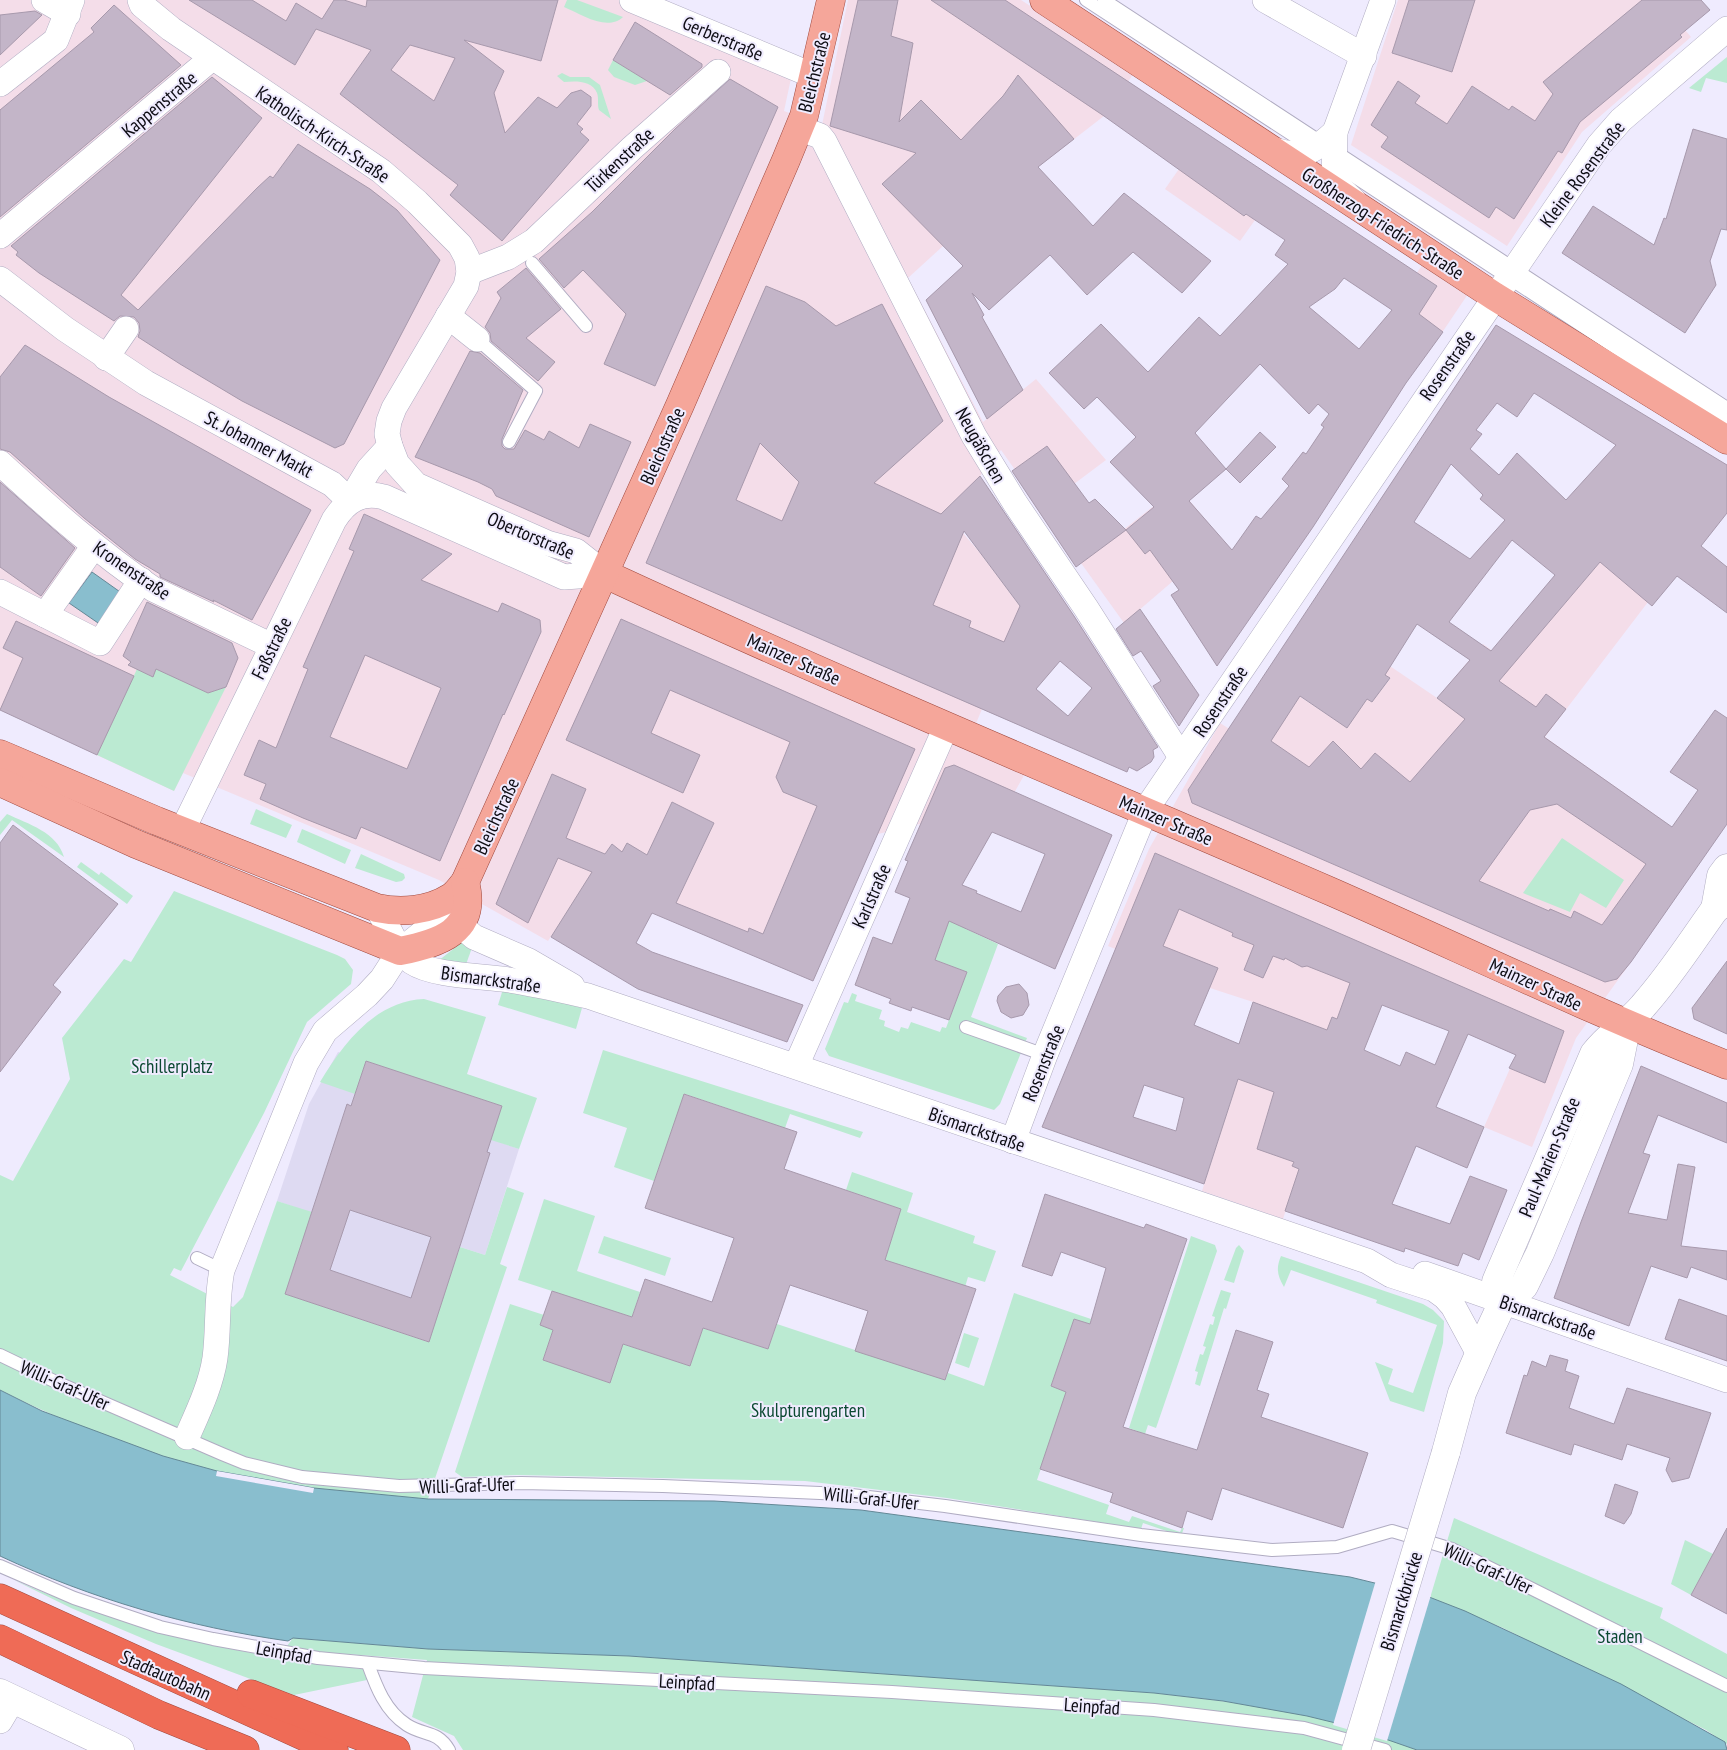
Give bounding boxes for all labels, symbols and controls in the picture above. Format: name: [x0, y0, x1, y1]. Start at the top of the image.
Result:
street label: Gerberstraße: [679, 10, 767, 66]
street label: Bleichstraße: [792, 29, 836, 115]
street label: Kappenstraße: [116, 66, 202, 142]
street label: Katholisch-Kirch-Straße: [251, 80, 395, 188]
street label: Kleine Rosenstraße: [1534, 116, 1630, 232]
street label: Türkenstraße: [579, 122, 659, 198]
street label: Großherzog-Friedrich-Straße: [1297, 162, 1469, 284]
street label: Rosenstraße: [1414, 325, 1480, 405]
street label: Neugäßchen: [950, 403, 1012, 487]
street label: Bleichstraße: [634, 404, 690, 488]
street label: St. Johanner Markt: [201, 405, 318, 483]
street label: Obertorstraße: [484, 506, 578, 564]
street label: Kronenstraße: [89, 535, 176, 605]
street label: Faßstraße: [246, 613, 296, 683]
street label: Mainzer Straße: [744, 628, 844, 690]
street label: Rosenstraße: [1187, 661, 1253, 741]
street label: Bleichstraße: [468, 774, 524, 858]
street label: Mainzer Straße: [1116, 790, 1216, 850]
street label: Karlstraße: [846, 860, 896, 932]
street label: Mainzer Straße: [1486, 952, 1586, 1016]
street label: Bismarckstraße: [440, 960, 543, 998]
street label: Rosenstraße: [1017, 1021, 1069, 1105]
park label: Schillerplatz: [131, 1054, 213, 1078]
street label: Paul-Marien-Straße: [1513, 1093, 1585, 1221]
street label: Bismarckstraße: [926, 1101, 1028, 1157]
street label: Bismarckstraße: [1497, 1289, 1599, 1345]
street label: Willi-Graf-Ufer: [16, 1355, 114, 1416]
park label: Skulpturengarten: [751, 1398, 865, 1422]
street label: Willi-Graf-Ufer: [419, 1471, 516, 1499]
street label: Willi-Graf-Ufer: [822, 1481, 921, 1515]
street label: Willi-Graf-Ufer: [1440, 1537, 1537, 1599]
street label: Bismarckbrücke: [1375, 1548, 1427, 1653]
park label: Staden: [1597, 1624, 1643, 1648]
street label: Leinpfad: [254, 1635, 314, 1669]
street label: Stadtautobahn: [117, 1644, 215, 1706]
street label: Leinpfad: [658, 1669, 716, 1695]
street label: Leinpfad: [1063, 1692, 1121, 1720]

